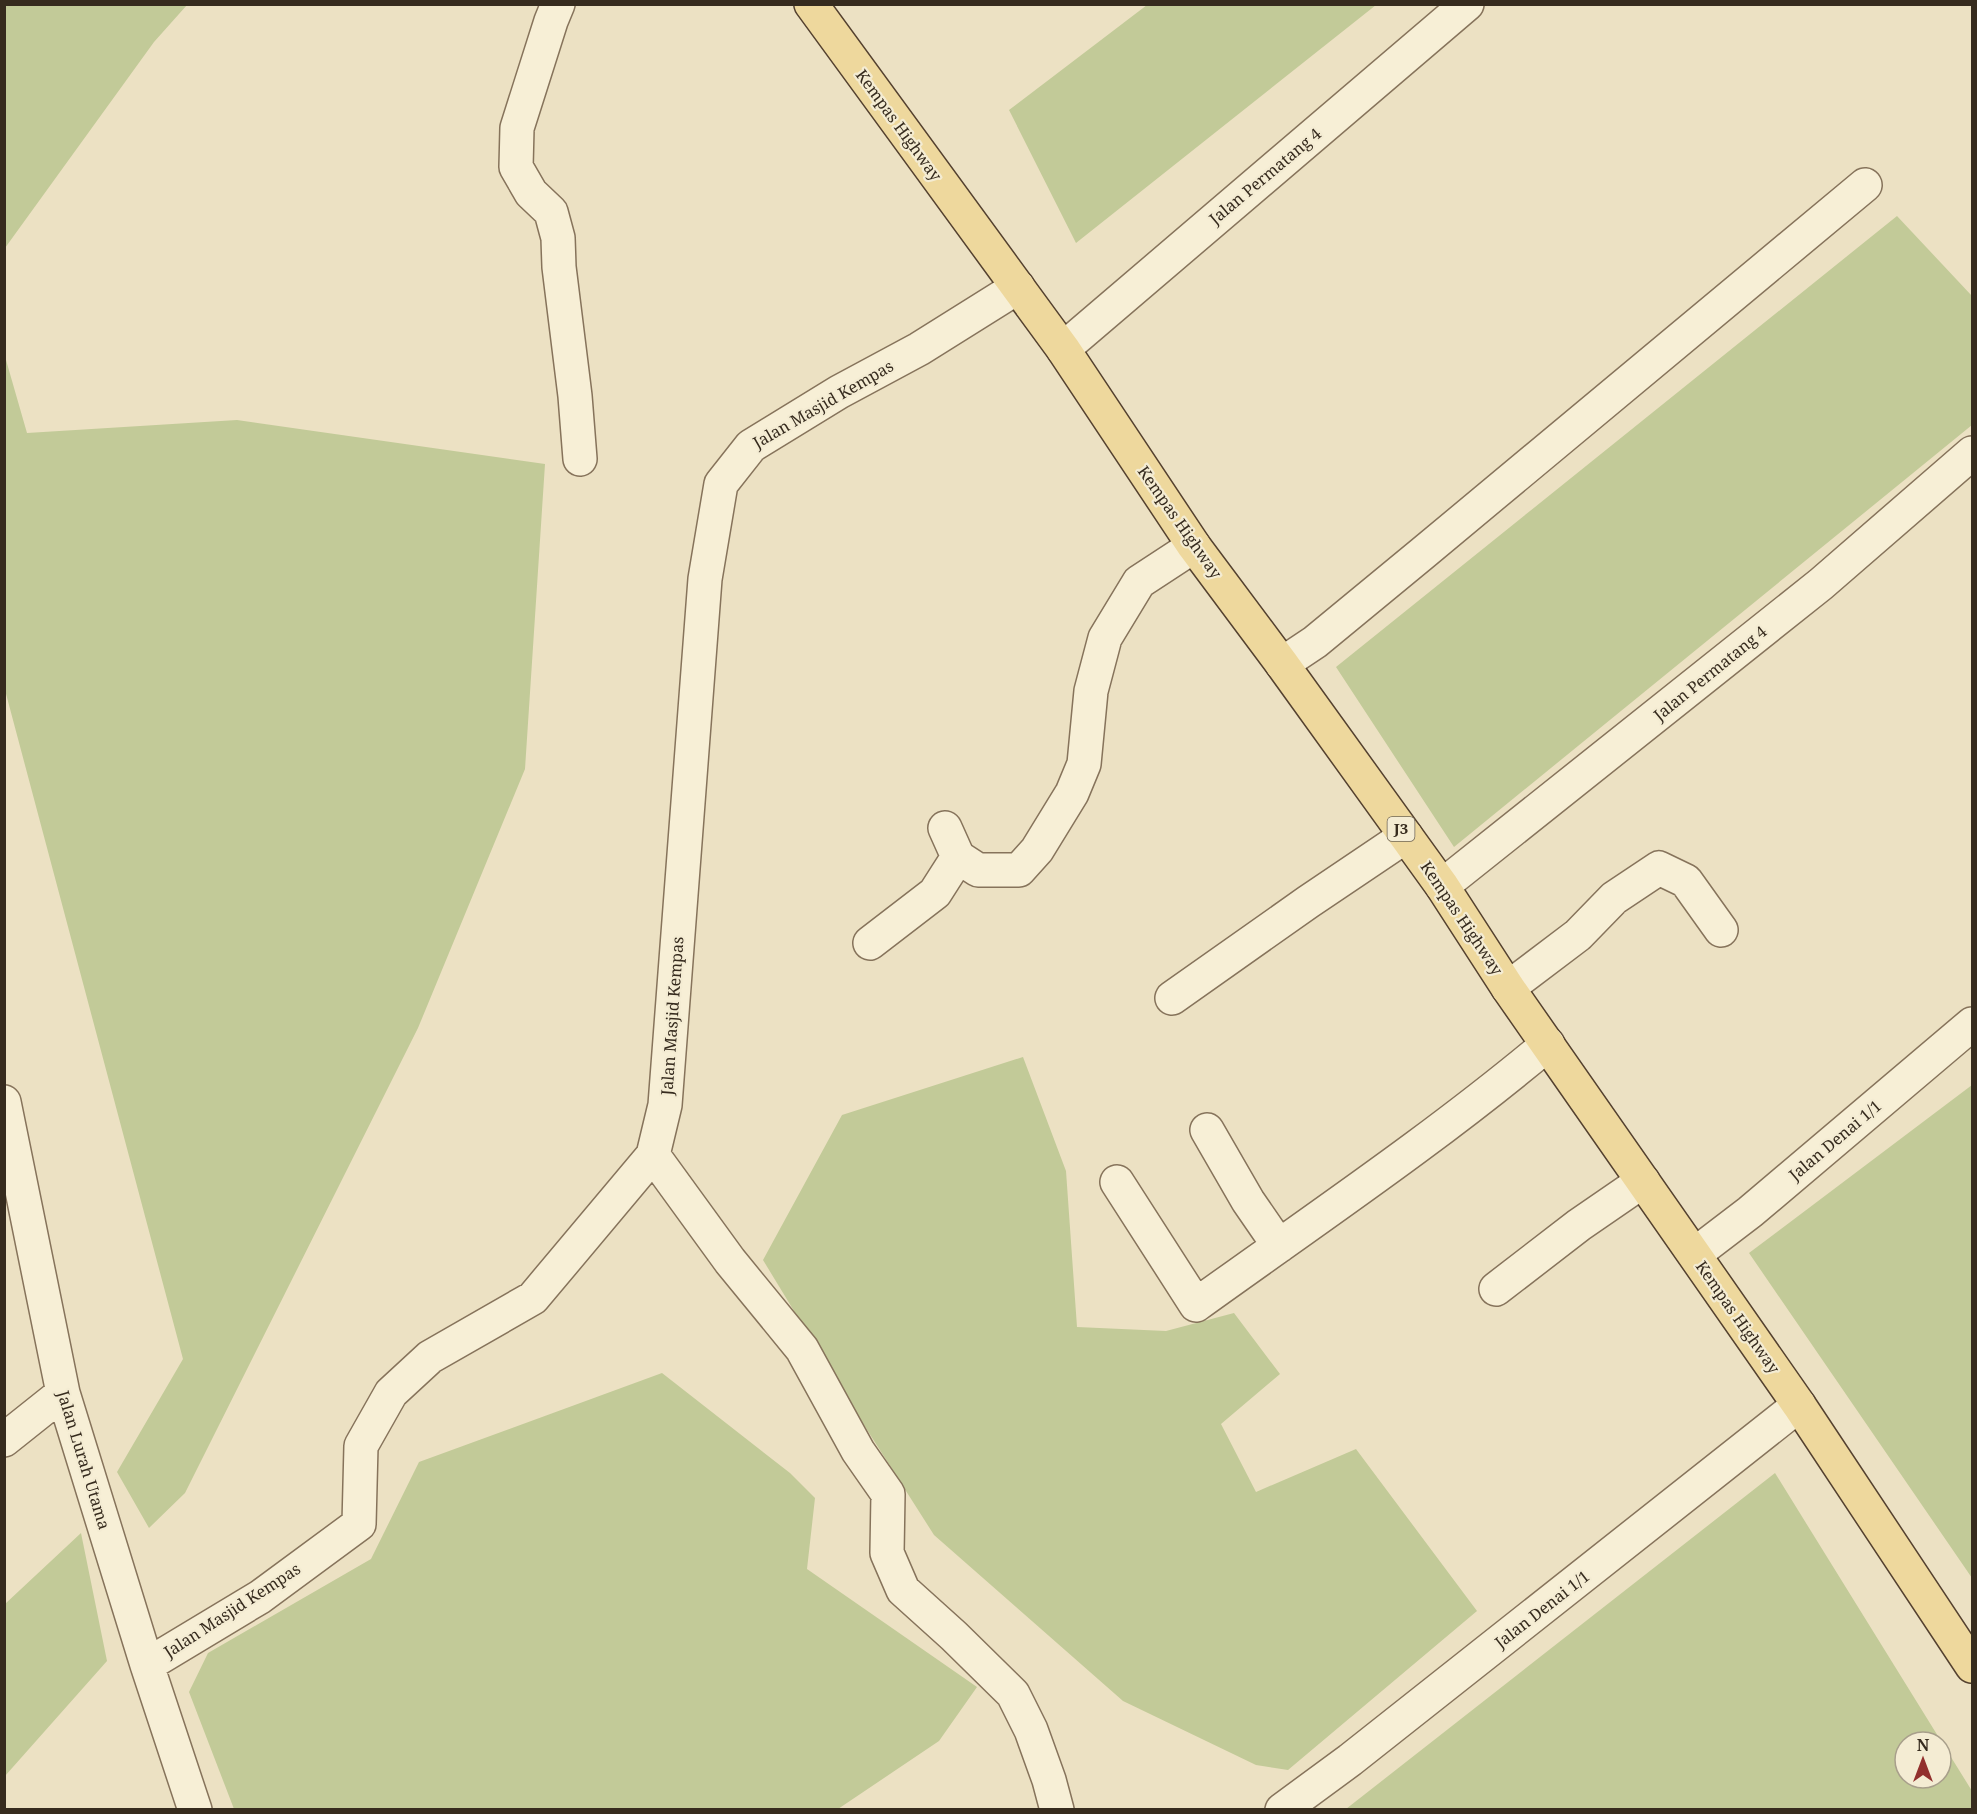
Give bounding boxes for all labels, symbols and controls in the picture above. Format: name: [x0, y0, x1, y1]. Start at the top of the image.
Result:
street label: Kempas Highway: [851, 65, 948, 186]
street label: Jalan Permatang 4: [1204, 123, 1326, 230]
street label: Jalan Masjid Kempas: [748, 355, 897, 454]
street label: Kempas Highway: [1133, 461, 1228, 584]
street label: Jalan Permatang 4: [1648, 620, 1771, 726]
road number: J3: [1388, 817, 1414, 841]
street label: Kempas Highway: [1416, 857, 1509, 980]
street label: Jalan Masjid Kempas: [655, 936, 689, 1097]
street label: Jalan Denai 1/1: [1783, 1095, 1886, 1186]
street label: Kempas Highway: [1691, 1256, 1786, 1379]
street label: Jalan Lurah Utama: [52, 1387, 116, 1532]
street label: Jalan Masjid Kempas: [159, 1557, 305, 1663]
street label: Jalan Denai 1/1: [1489, 1565, 1594, 1654]
north arrow: [1893, 1730, 1953, 1790]
text: N: [1917, 1734, 1930, 1756]

